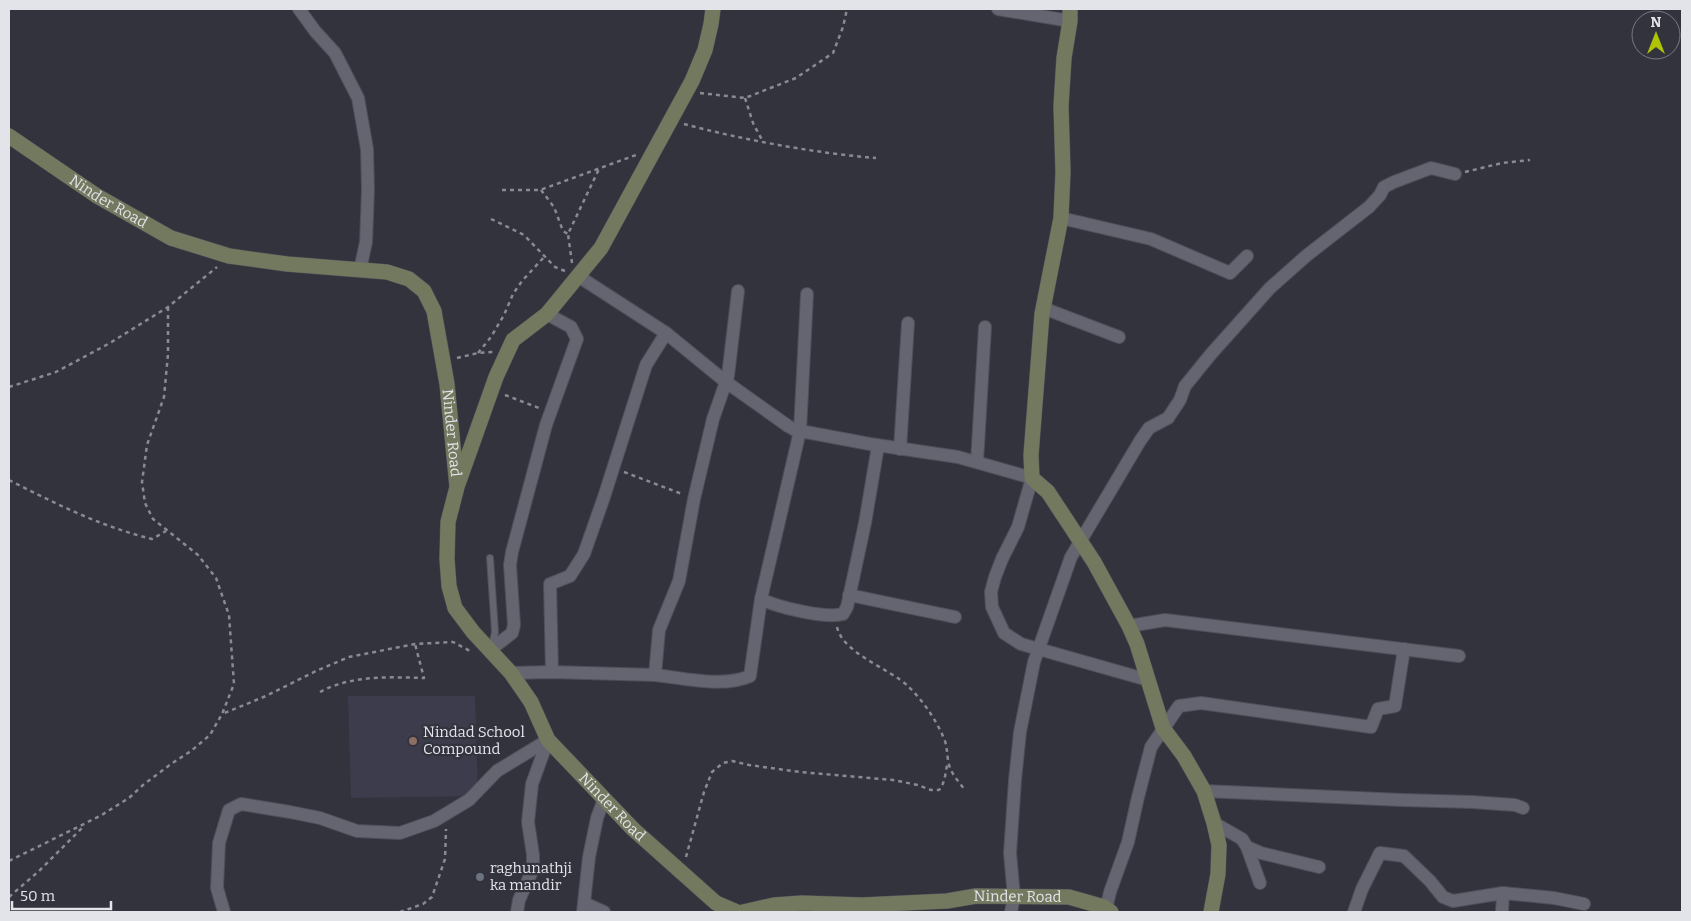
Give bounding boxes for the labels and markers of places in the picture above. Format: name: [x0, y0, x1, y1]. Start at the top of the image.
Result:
place label: Nindad School Compound: [423, 723, 525, 758]
marker: Nindad School Compound: [407, 735, 419, 747]
place label: raghunathji ka mandir: [490, 859, 573, 894]
marker: raghunathji ka mandir: [474, 871, 486, 883]

